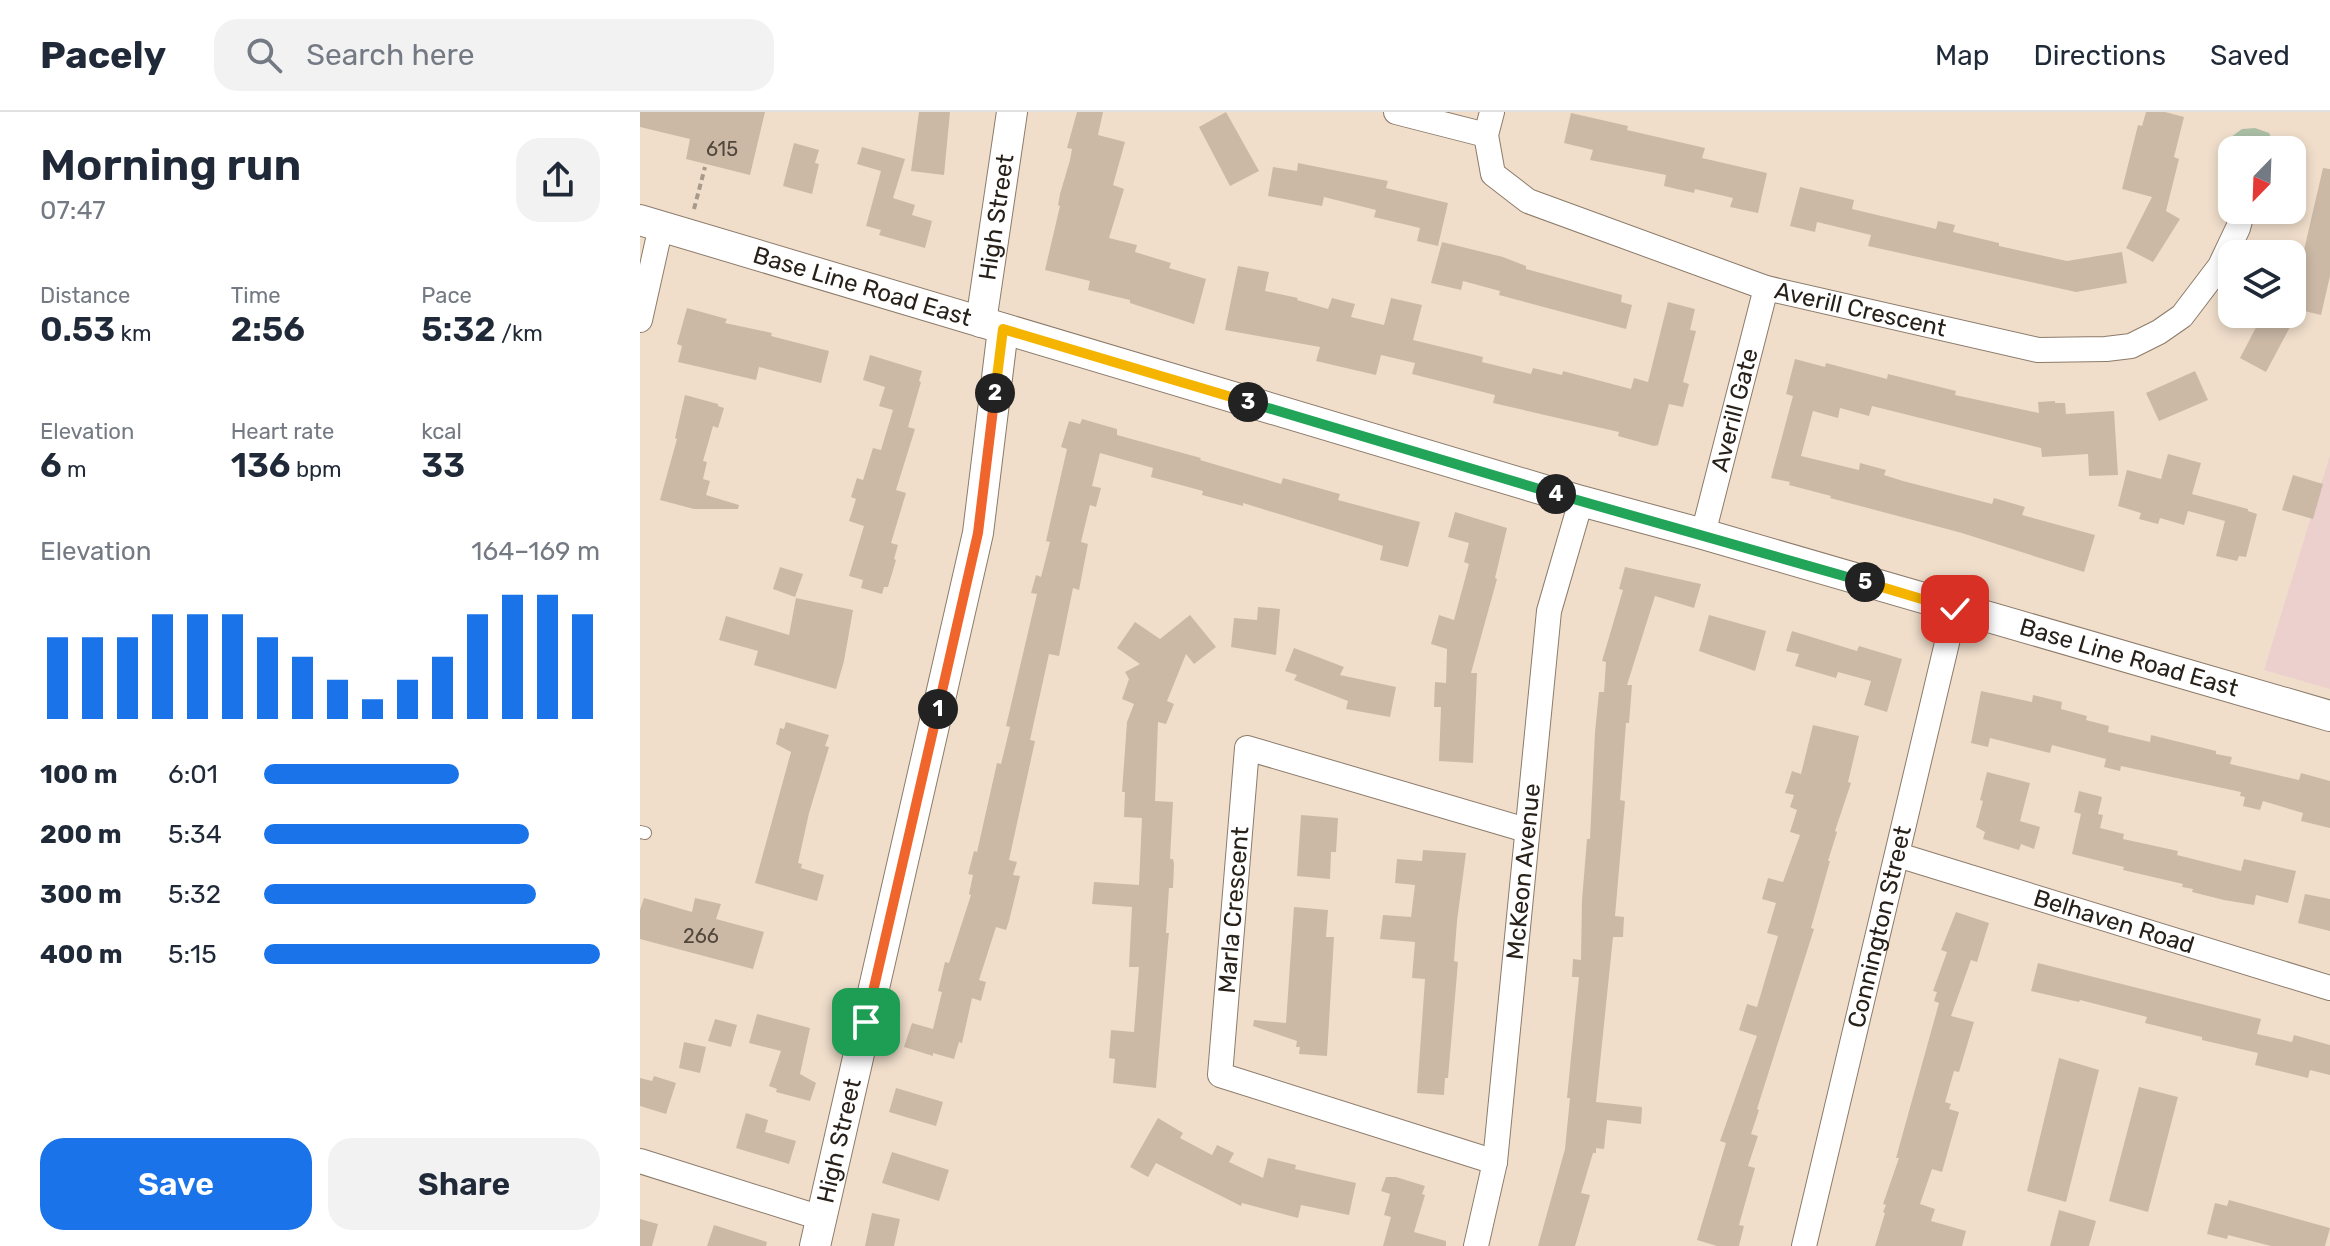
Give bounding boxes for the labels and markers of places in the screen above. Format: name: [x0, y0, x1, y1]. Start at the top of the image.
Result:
pin: 2: [975, 373, 1015, 413]
pin: 3: [1228, 382, 1268, 422]
pin: 4: [1536, 474, 1576, 514]
pin: 5: [1845, 562, 1885, 602]
pin: [1921, 575, 1989, 643]
pin: 1: [918, 689, 958, 729]
pin: [832, 988, 900, 1056]

